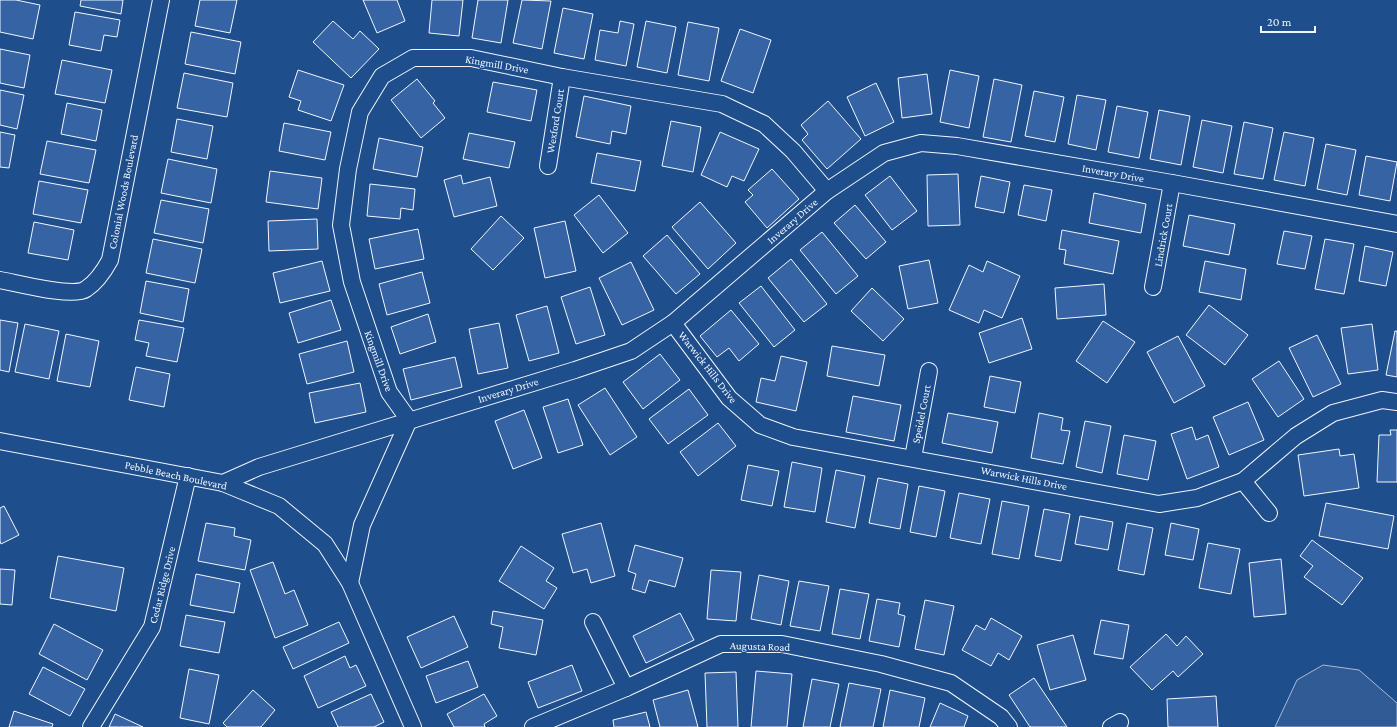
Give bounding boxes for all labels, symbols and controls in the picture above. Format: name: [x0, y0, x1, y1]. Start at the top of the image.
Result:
scale bar: [1261, 8, 1315, 34]
text: 20 m: [1267, 15, 1292, 29]
street label: Kingmill Drive: [464, 53, 530, 76]
street label: Wexford Court: [544, 88, 566, 154]
street label: Colonial Woods Boulevard: [106, 134, 140, 250]
street label: Inverary Drive: [1081, 162, 1145, 185]
street label: Inverary Drive: [764, 196, 820, 247]
street label: Lindrick Court: [1152, 202, 1175, 268]
street label: Kingmill Drive: [361, 329, 396, 394]
street label: Warwick Hills Drive: [676, 329, 740, 405]
street label: Inverary Drive: [476, 375, 540, 406]
street label: Speidel Court: [909, 383, 934, 445]
street label: Pebble Beach Boulevard: [124, 458, 228, 492]
street label: Warwick Hills Drive: [980, 464, 1068, 492]
street label: Cedar Ridge Drive: [147, 545, 178, 625]
street label: Augusta Road: [730, 639, 791, 654]

